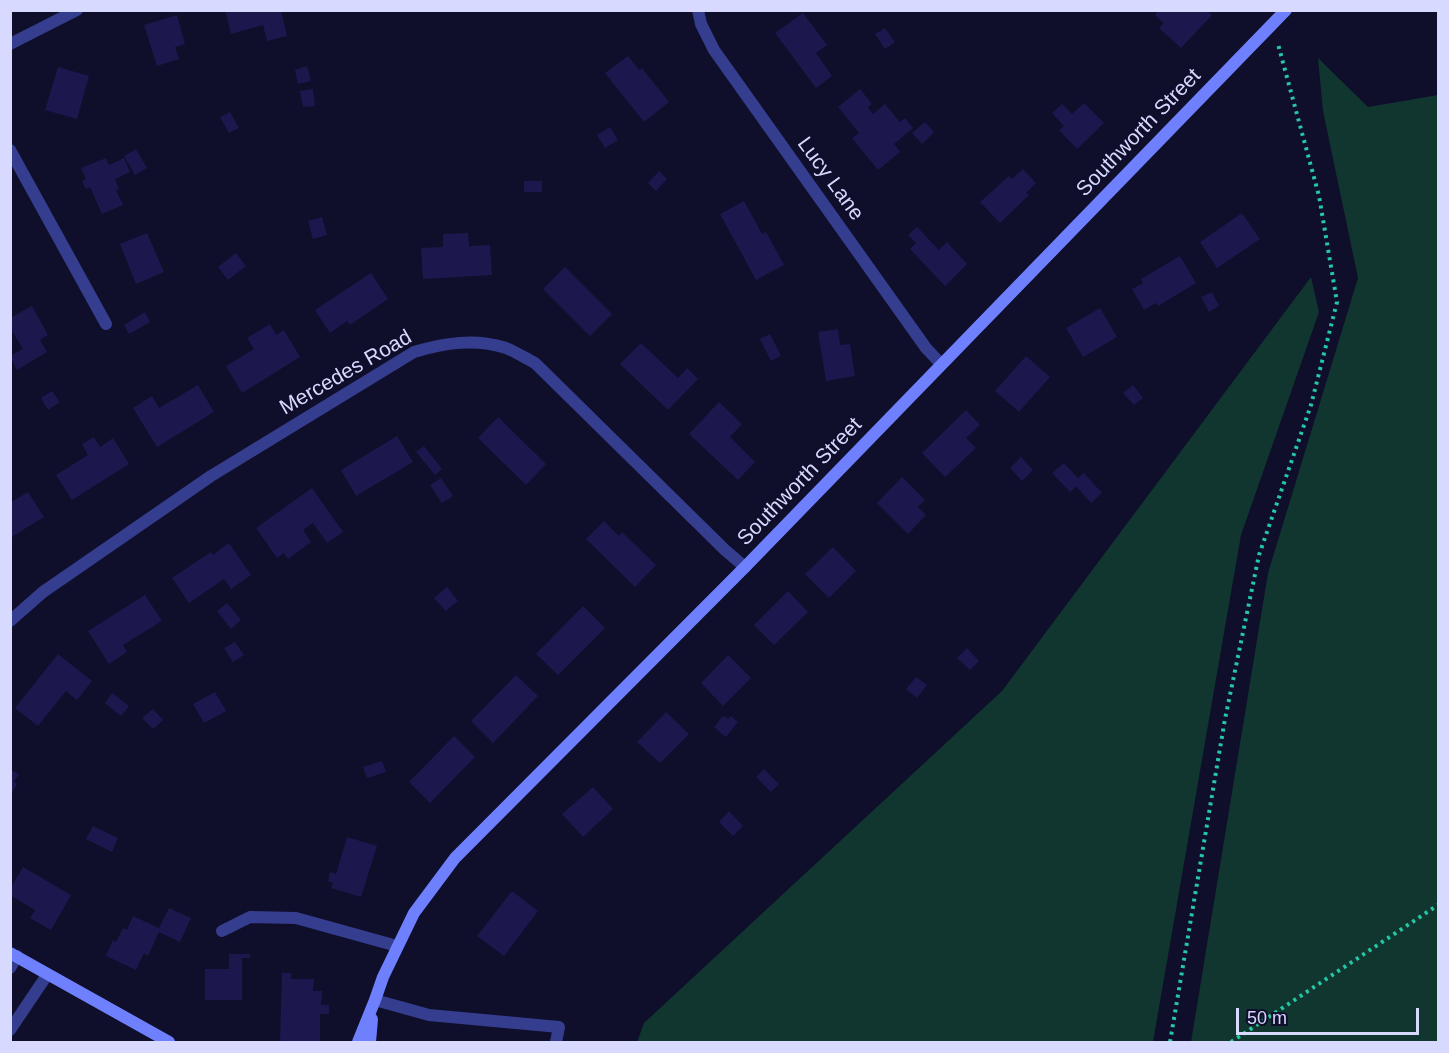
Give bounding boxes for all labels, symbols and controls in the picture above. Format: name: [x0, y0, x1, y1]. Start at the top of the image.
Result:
street label: Southworth Street: [1072, 64, 1206, 202]
street label: Lucy Lane: [791, 132, 869, 226]
street label: Mercedes Road: [276, 325, 416, 421]
street label: Southworth Street: [733, 413, 867, 551]
scale bar: [1239, 996, 1422, 1034]
text: 50 m: [1247, 1008, 1287, 1028]

